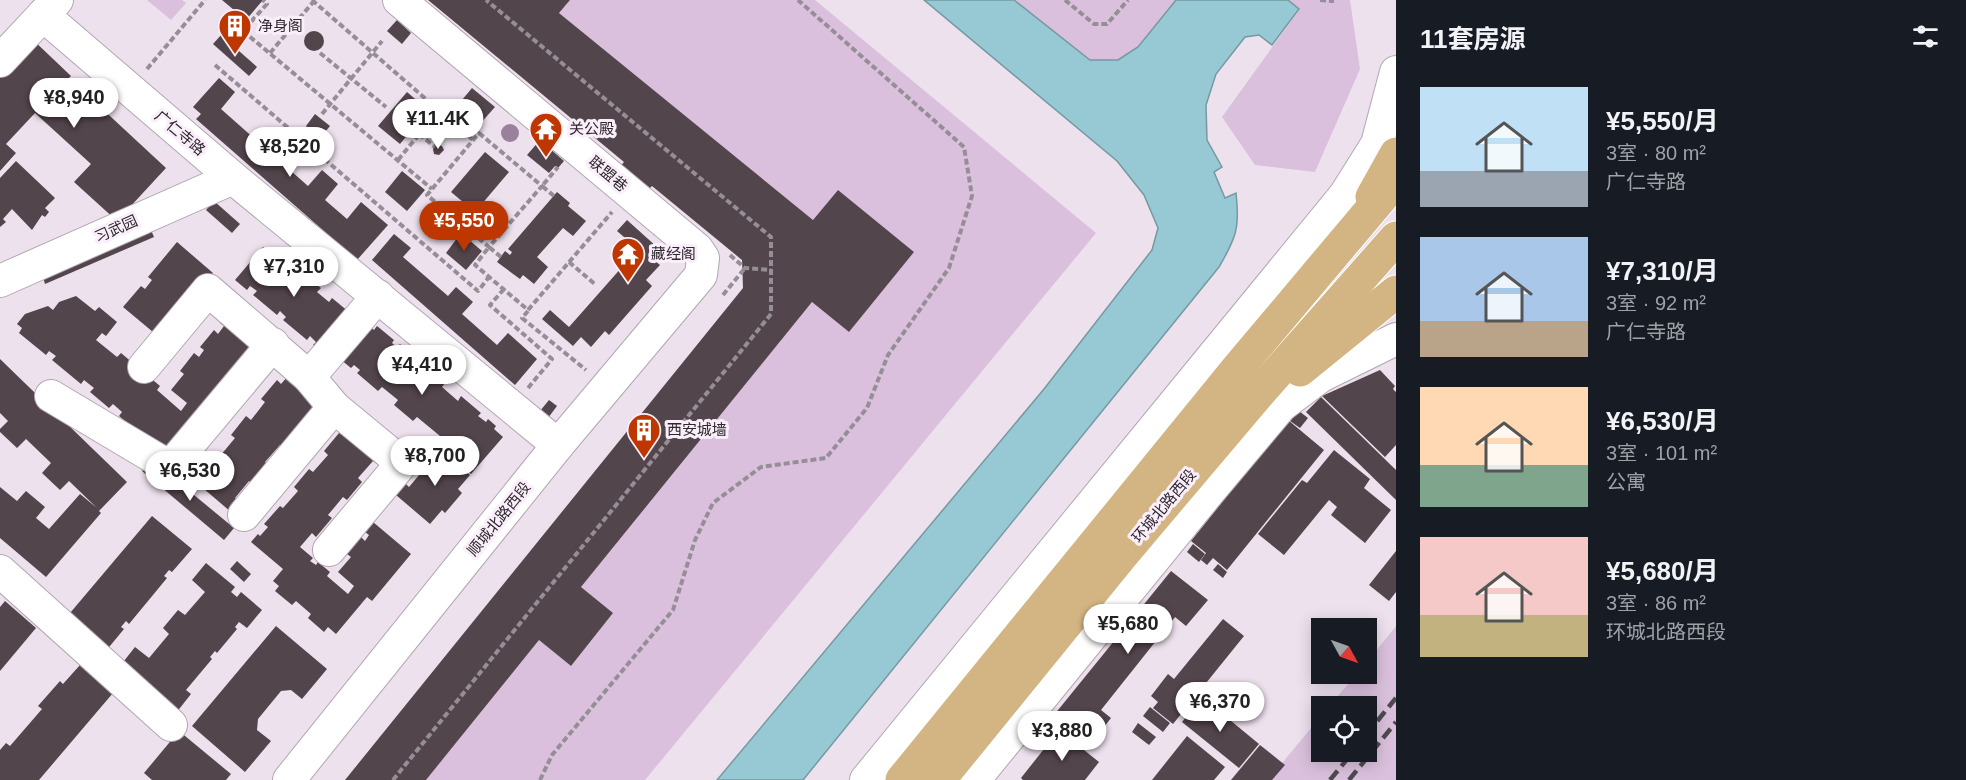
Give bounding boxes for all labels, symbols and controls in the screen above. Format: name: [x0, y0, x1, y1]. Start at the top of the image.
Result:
building icon: 净身阁: [217, 8, 253, 55]
place label: 净身阁: [258, 17, 303, 34]
icon: filters: [1909, 20, 1942, 53]
text: 11套房源: [1420, 24, 1526, 54]
pin: ¥8,940: [25, 78, 123, 129]
text: ¥8,940: [43, 86, 105, 108]
pin: ¥11.4K: [389, 99, 487, 150]
text: ¥5,550/月: [1606, 106, 1719, 136]
street label: 广仁寺路: [152, 107, 209, 158]
text: ¥11.4K: [406, 107, 470, 129]
temple icon: 关公殿: [528, 111, 564, 158]
icon: home: [1468, 111, 1540, 183]
place label: 关公殿: [569, 120, 614, 137]
pin: ¥8,520: [241, 127, 339, 178]
text: ¥8,520: [259, 135, 321, 157]
text: 3室 · 80 m²: [1606, 142, 1706, 164]
street label: 联盟巷: [586, 153, 631, 195]
text: 广仁寺路: [1606, 171, 1686, 193]
pin: ¥5,550: [415, 201, 513, 252]
text: ¥5,550: [433, 209, 495, 231]
street label: 习武园: [92, 212, 140, 245]
temple icon: 藏经阁: [610, 236, 646, 283]
place label: 藏经阁: [651, 245, 696, 262]
pin: ¥7,310: [245, 247, 343, 298]
text: ¥7,310: [263, 255, 325, 277]
text: ¥7,310/月: [1606, 256, 1719, 286]
icon: home: [1468, 261, 1540, 333]
text: 3室 · 92 m²: [1606, 292, 1706, 314]
text: 广仁寺路: [1606, 321, 1686, 343]
pin: ¥4,410: [373, 345, 471, 396]
text: ¥4,410: [391, 353, 453, 375]
text: ¥6,530/月: [1606, 406, 1719, 436]
icon: home: [1468, 411, 1540, 483]
building icon: 西安城墙: [626, 412, 662, 459]
place label: 西安城墙: [667, 421, 727, 438]
pin: ¥8,700: [386, 436, 484, 487]
text: 3室 · 101 m²: [1606, 442, 1717, 464]
text: ¥8,700: [404, 444, 466, 466]
pin: ¥6,530: [141, 451, 239, 502]
text: ¥6,530: [159, 459, 221, 481]
street label: 环城北路西段: [1128, 466, 1199, 546]
text: 公寓: [1606, 471, 1646, 493]
street label: 顺城北路西段: [464, 478, 534, 559]
text: ¥5,680/月: [1606, 556, 1719, 586]
icon: home: [1468, 561, 1540, 633]
text: 3室 · 86 m²: [1606, 592, 1706, 614]
pin: ¥5,680: [1079, 604, 1177, 655]
text: ¥5,680: [1097, 612, 1159, 634]
north arrow: [1311, 618, 1377, 684]
map controls: [1311, 618, 1377, 762]
text: 环城北路西段: [1606, 621, 1726, 643]
pin: ¥6,370: [1171, 682, 1269, 733]
text: ¥6,370: [1189, 690, 1251, 712]
button: locate: [1311, 696, 1377, 762]
pin: ¥3,880: [1013, 711, 1111, 762]
text: ¥3,880: [1031, 719, 1093, 741]

